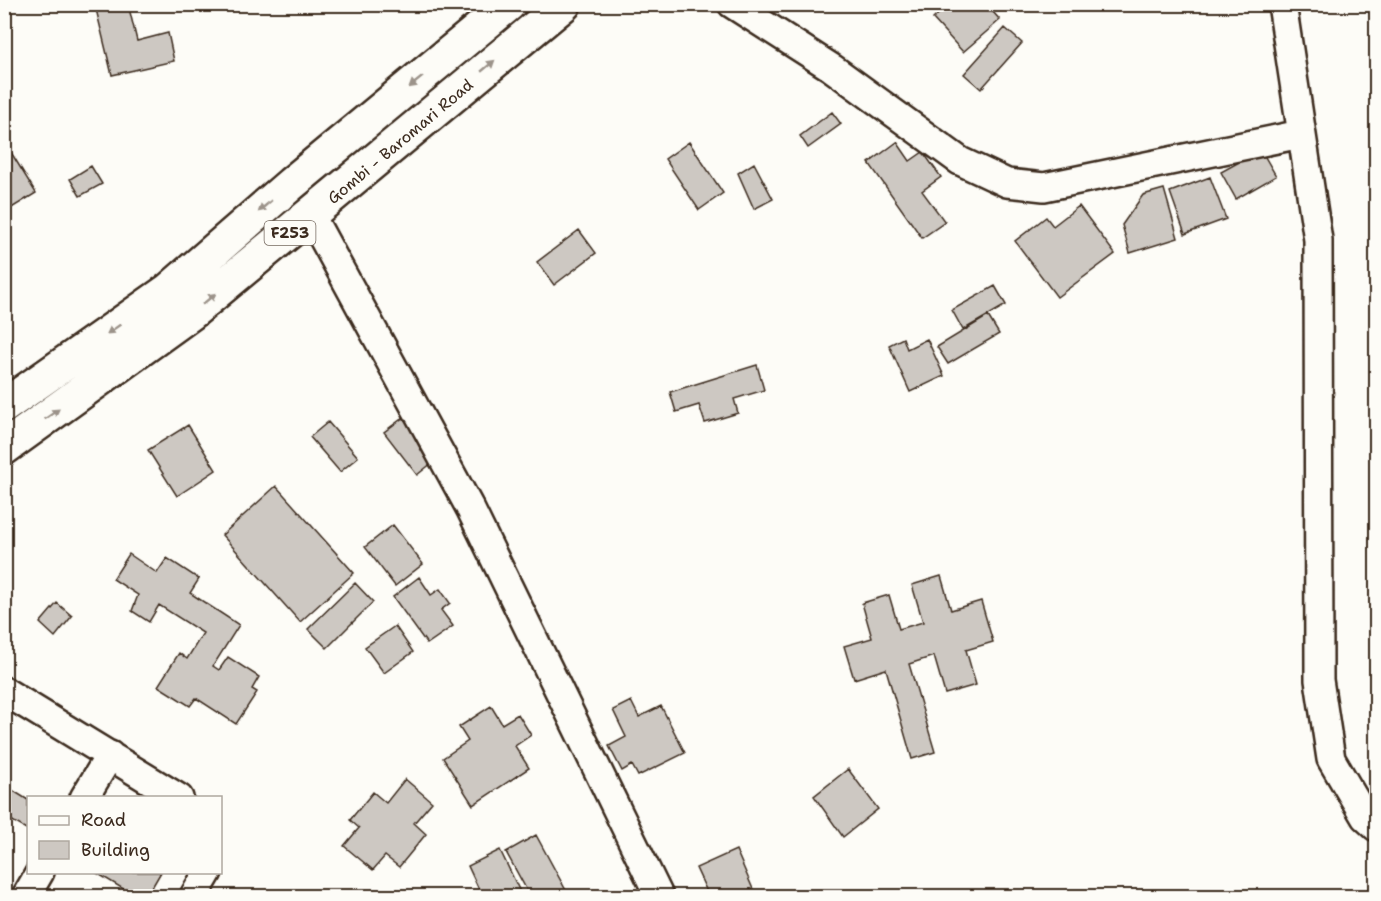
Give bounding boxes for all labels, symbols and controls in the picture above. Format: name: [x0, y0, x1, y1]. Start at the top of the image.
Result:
one-way arrow: [480, 60, 496, 73]
street label: Gombi - Baromari Road: [323, 74, 478, 209]
one-way arrow: [408, 75, 423, 87]
one-way arrow: [258, 199, 273, 212]
road number: F253: [264, 221, 316, 245]
one-way arrow: [201, 292, 217, 305]
one-way arrow: [106, 322, 121, 334]
one-way arrow: [44, 408, 60, 420]
legend: [27, 796, 222, 874]
text: Road: [81, 808, 126, 832]
text: Building: [81, 838, 150, 862]

